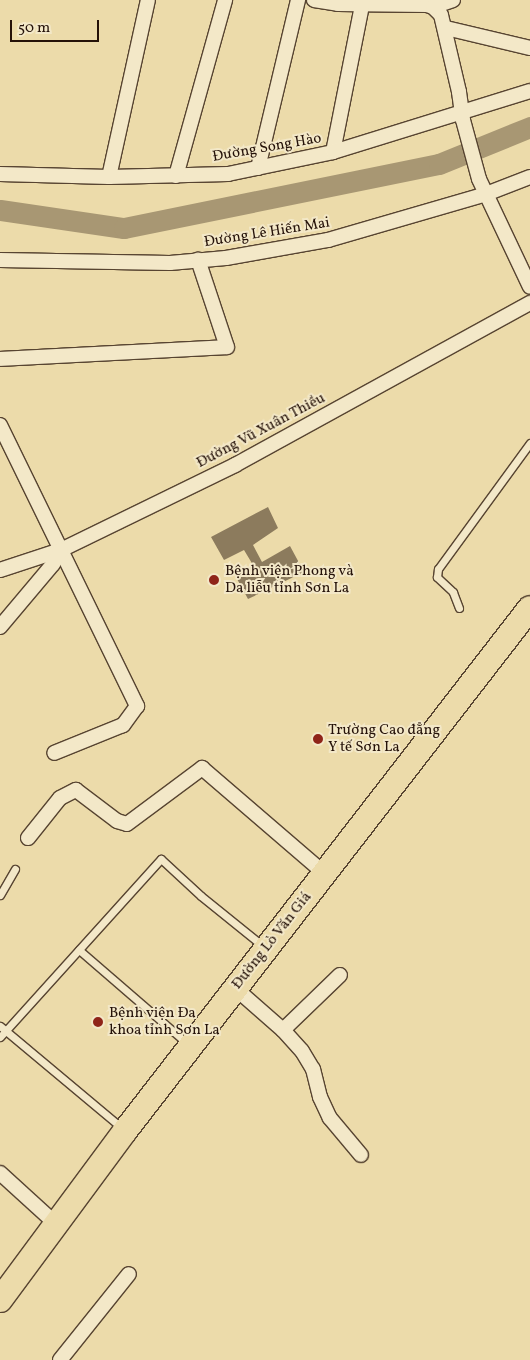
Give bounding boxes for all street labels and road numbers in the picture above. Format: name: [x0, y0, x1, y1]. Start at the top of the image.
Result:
street label: Đường Song Hào: [211, 130, 323, 166]
street label: Đường Lê Hiến Mai: [203, 214, 331, 252]
street label: Đường Vũ Xuân Thiều: [193, 389, 329, 473]
street label: Đường Lò Văn Giá: [228, 889, 316, 993]

